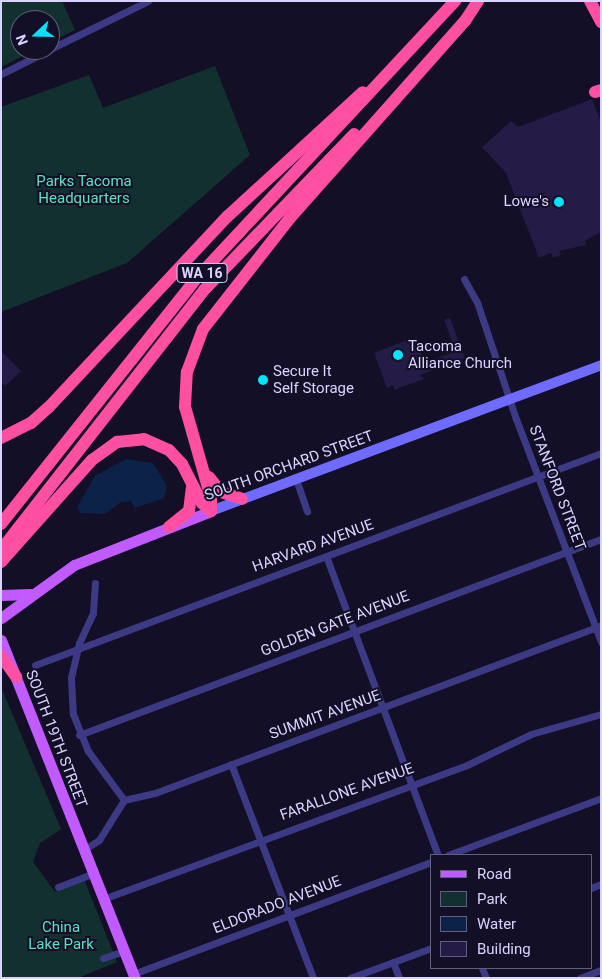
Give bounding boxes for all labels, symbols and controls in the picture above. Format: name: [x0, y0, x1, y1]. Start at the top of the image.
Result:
north arrow: [10, 10, 60, 60]
text: N: [13, 33, 31, 48]
park label: Parks Tacoma Headquarters: [36, 172, 132, 207]
place label: Lowe's: [503, 193, 549, 211]
marker: Lowe's: [553, 196, 565, 208]
road number: WA 16: [176, 262, 228, 284]
place label: Tacoma Alliance Church: [408, 337, 512, 372]
marker: Tacoma Alliance Church: [392, 349, 404, 361]
place label: Secure It Self Storage: [273, 362, 354, 397]
marker: Secure It Self Storage: [257, 374, 269, 386]
street label: STANFORD STREET: [525, 423, 589, 553]
street label: SOUTH ORCHARD STREET: [202, 427, 376, 505]
street label: HARVARD AVENUE: [250, 516, 376, 576]
street label: GOLDEN GATE AVENUE: [258, 587, 412, 661]
street label: SOUTH 19TH STREET: [21, 668, 91, 810]
street label: SUMMIT AVENUE: [267, 686, 383, 744]
street label: FARALLONE AVENUE: [278, 759, 416, 825]
legend: [430, 854, 592, 969]
text: Road: [477, 865, 511, 883]
street label: ELDORADO AVENUE: [210, 872, 344, 938]
text: Park: [477, 890, 507, 908]
text: Water: [477, 915, 516, 933]
park label: China Lake Park: [28, 918, 94, 953]
text: Building: [477, 940, 531, 958]

